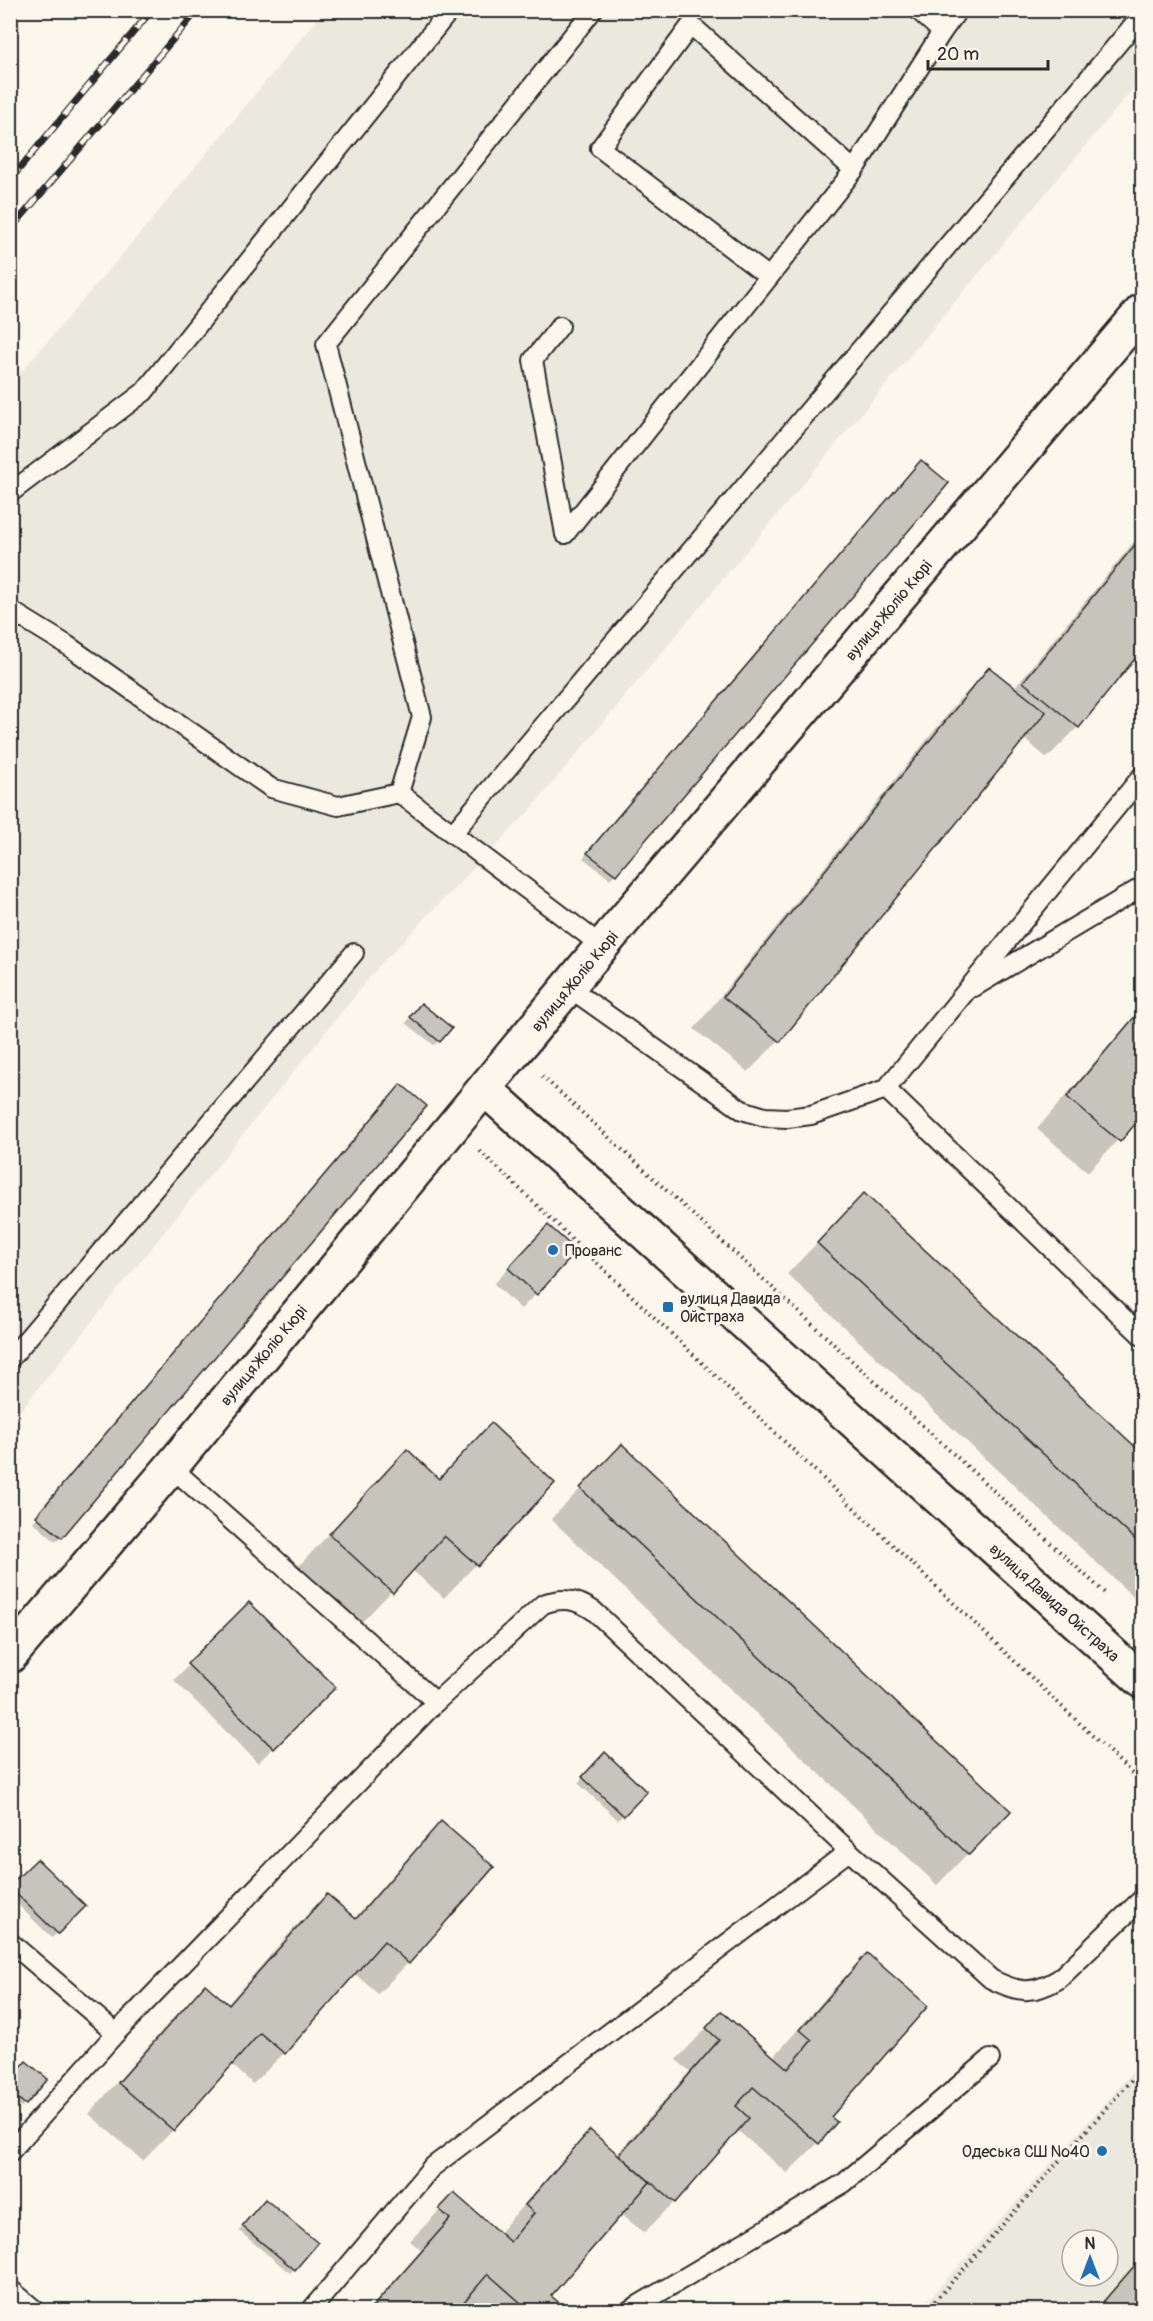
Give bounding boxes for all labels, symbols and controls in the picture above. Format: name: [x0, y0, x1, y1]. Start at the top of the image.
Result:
scale bar: [928, 33, 1048, 71]
text: 20 m: [937, 43, 979, 66]
street label: вулиця Жоліо Кюрі: [841, 556, 937, 665]
street label: вулиця Жоліо Кюрі: [527, 927, 623, 1036]
place label: Прованс: [565, 1241, 622, 1261]
marker: Прованс: [546, 1243, 560, 1257]
place label: вулиця Давида Ойстраха: [680, 1289, 780, 1327]
marker: вулиця Давида Ойстраха: [661, 1300, 675, 1314]
street label: вулиця Жоліо Кюрі: [216, 1301, 312, 1410]
street label: вулиця Давида Ойстраха: [985, 1539, 1123, 1666]
place label: Одеська СШ №40: [962, 2142, 1090, 2162]
marker: Одеська СШ №40: [1095, 2144, 1109, 2158]
north arrow: [1060, 2228, 1120, 2288]
text: N: [1085, 2234, 1096, 2254]

